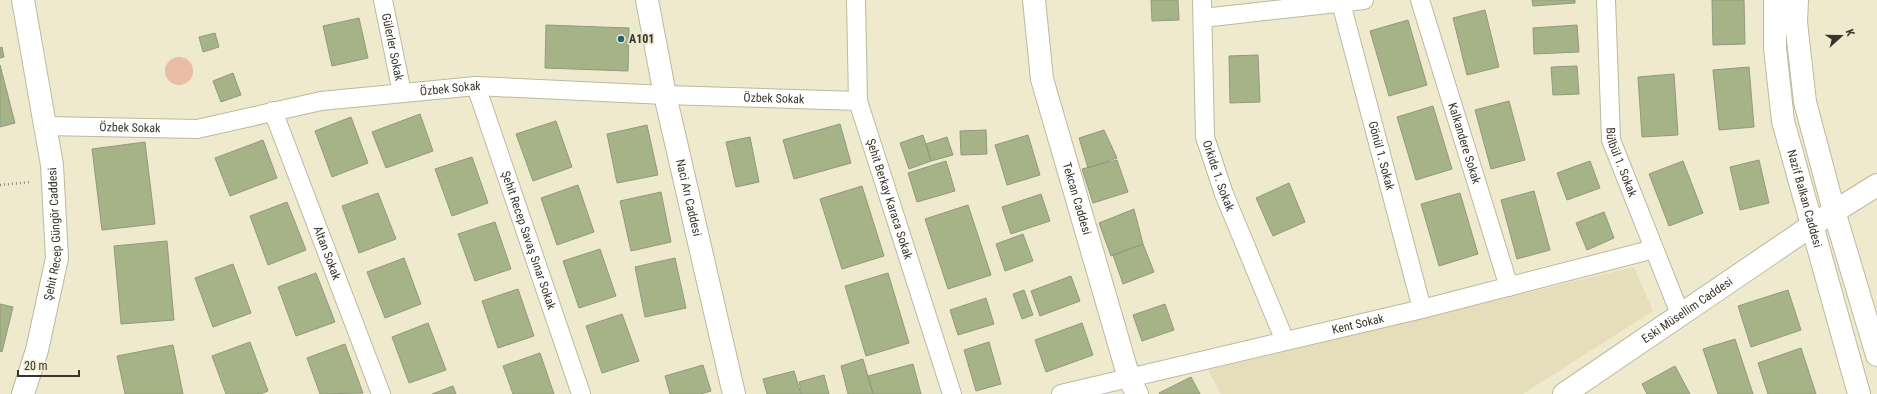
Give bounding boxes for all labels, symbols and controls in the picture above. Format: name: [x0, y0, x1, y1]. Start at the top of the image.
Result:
street label: Gülerler Sokak: [379, 12, 406, 83]
north arrow: [1821, 16, 1861, 56]
text: K: [1843, 27, 1857, 39]
place label: A101: [629, 32, 654, 46]
marker: A101: [616, 34, 626, 44]
street label: Özbek Sokak: [419, 79, 482, 98]
street label: Özbek Sokak: [743, 89, 805, 106]
street label: Kalkandere Sokak: [1445, 101, 1484, 186]
street label: Özbek Sokak: [99, 119, 161, 135]
street label: Gönül 1. Sokak: [1366, 120, 1397, 192]
street label: Bülbül 1. Sokak: [1604, 127, 1640, 199]
street label: Şehit Berkay Karaca Sokak: [864, 137, 916, 262]
street label: Orkide 1. Sokak: [1200, 138, 1238, 214]
street label: Nazif Balkan Caddesi: [1784, 148, 1825, 249]
street label: Naci Arı Caddesi: [673, 158, 704, 238]
street label: Tekcan Caddesi: [1060, 161, 1094, 237]
street label: Şehit Recep Güngör Caddesi: [41, 167, 64, 302]
street label: Şehit Recep Savaş Sınar Sokak: [499, 169, 559, 312]
street label: Altan Sokak: [311, 224, 344, 282]
street label: Eski Müsellim Caddesi: [1639, 274, 1735, 346]
street label: Kent Sokak: [1330, 311, 1386, 337]
scale bar: [18, 352, 79, 378]
text: 20 m: [24, 359, 48, 373]

